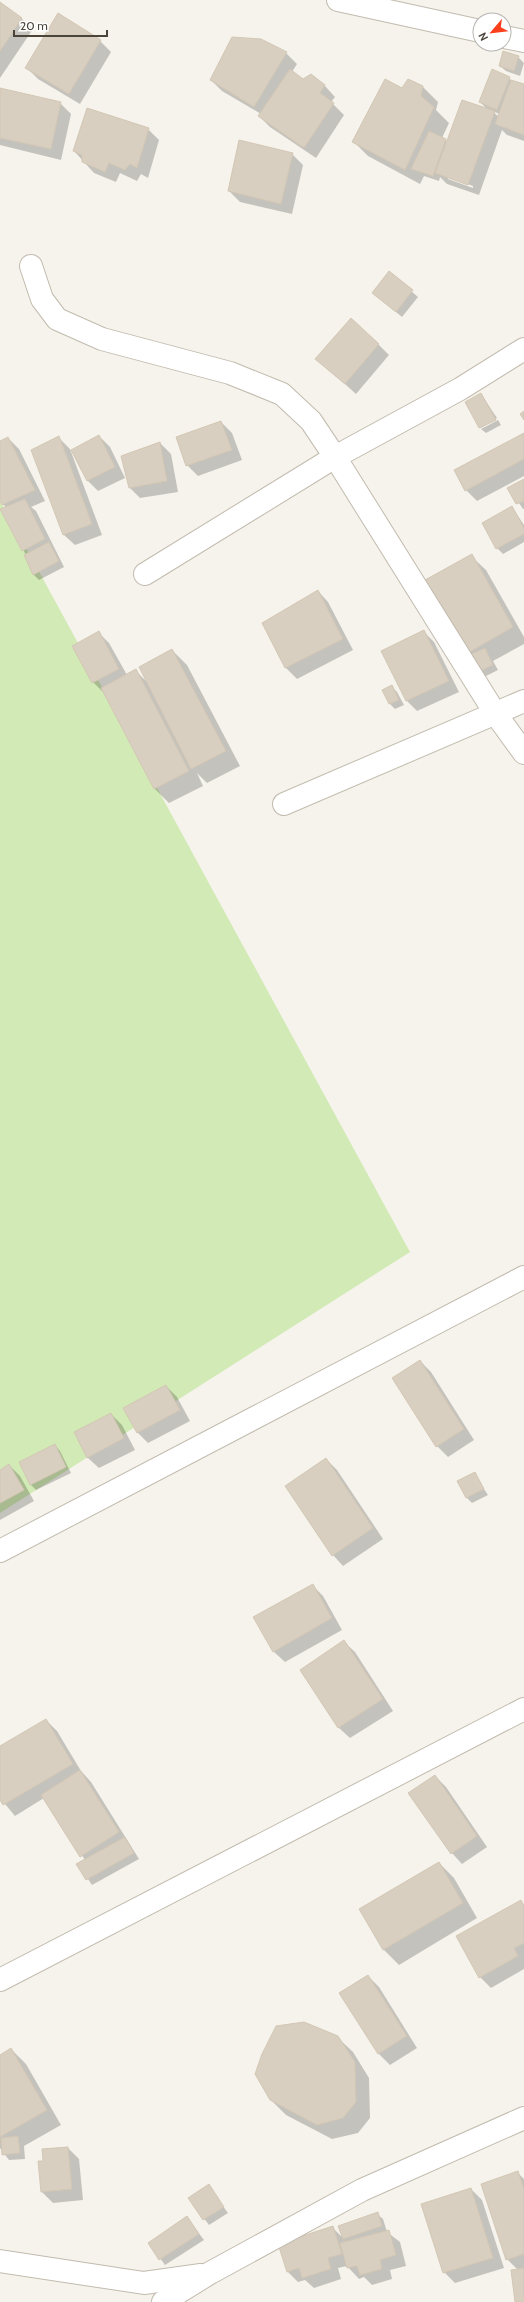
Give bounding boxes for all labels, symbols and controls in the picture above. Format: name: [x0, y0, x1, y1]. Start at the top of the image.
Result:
scale bar: [14, 12, 107, 38]
north arrow: [472, 12, 512, 52]
text: 20 m: [20, 18, 48, 33]
text: N: [475, 30, 491, 43]

